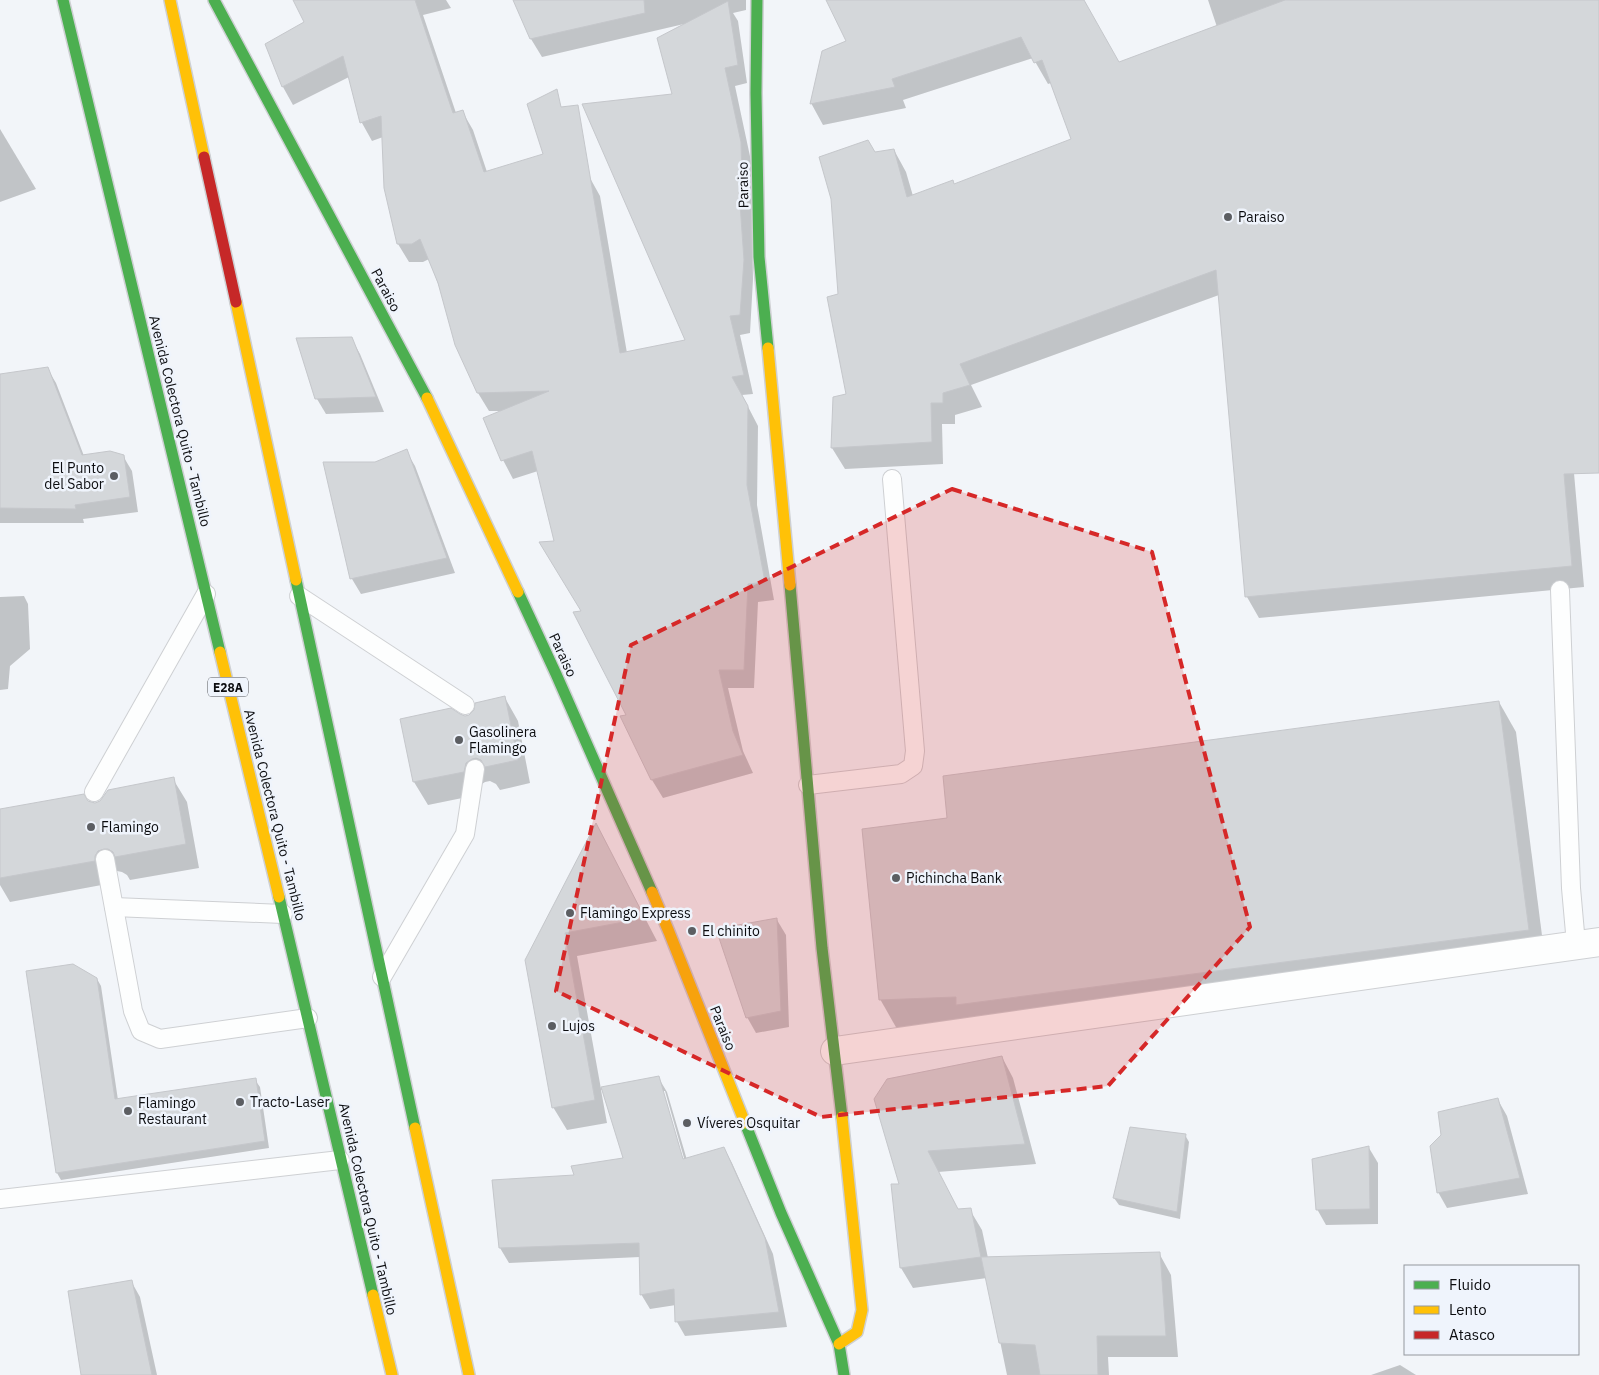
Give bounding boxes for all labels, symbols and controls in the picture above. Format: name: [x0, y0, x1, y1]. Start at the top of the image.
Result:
street label: Paraiso: [734, 161, 752, 208]
place label: Paraiso: [1238, 208, 1285, 226]
marker: Paraiso: [1222, 211, 1234, 223]
street label: Paraiso: [367, 265, 405, 315]
street label: Avenida Colectora Quito - Tambillo: [145, 313, 215, 529]
place label: El Punto del Sabor: [44, 459, 104, 493]
marker: El Punto del Sabor: [108, 470, 120, 482]
street label: Paraiso: [545, 630, 581, 680]
road number: E28A: [208, 678, 248, 696]
street label: Avenida Colectora Quito - Tambillo: [240, 707, 310, 923]
place label: Gasolinera Flamingo: [469, 723, 537, 757]
marker: Gasolinera Flamingo: [453, 734, 465, 746]
place label: Flamingo: [101, 818, 159, 836]
marker: Flamingo: [85, 821, 97, 833]
place label: Pichincha Bank: [906, 869, 1003, 887]
marker: Pichincha Bank: [890, 872, 902, 884]
place label: Flamingo Express: [580, 904, 691, 922]
marker: Flamingo Express: [564, 907, 576, 919]
place label: El chinito: [702, 922, 760, 940]
marker: El chinito: [686, 925, 698, 937]
street label: Paraiso: [706, 1003, 740, 1053]
place label: Lujos: [562, 1017, 595, 1035]
marker: Lujos: [546, 1020, 558, 1032]
place label: Tracto-Laser: [250, 1093, 330, 1111]
place label: Flamingo Restaurant: [138, 1094, 207, 1128]
marker: Tracto-Laser: [234, 1096, 246, 1108]
street label: Avenida Colectora Quito - Tambillo: [335, 1101, 401, 1317]
marker: Flamingo Restaurant: [122, 1105, 134, 1117]
place label: Víveres Osquitar: [697, 1114, 800, 1132]
marker: Víveres Osquitar: [681, 1117, 693, 1129]
legend: [1404, 1265, 1579, 1355]
text: Fluido: [1449, 1275, 1491, 1294]
text: Lento: [1449, 1300, 1487, 1319]
text: Atasco: [1449, 1325, 1495, 1344]

